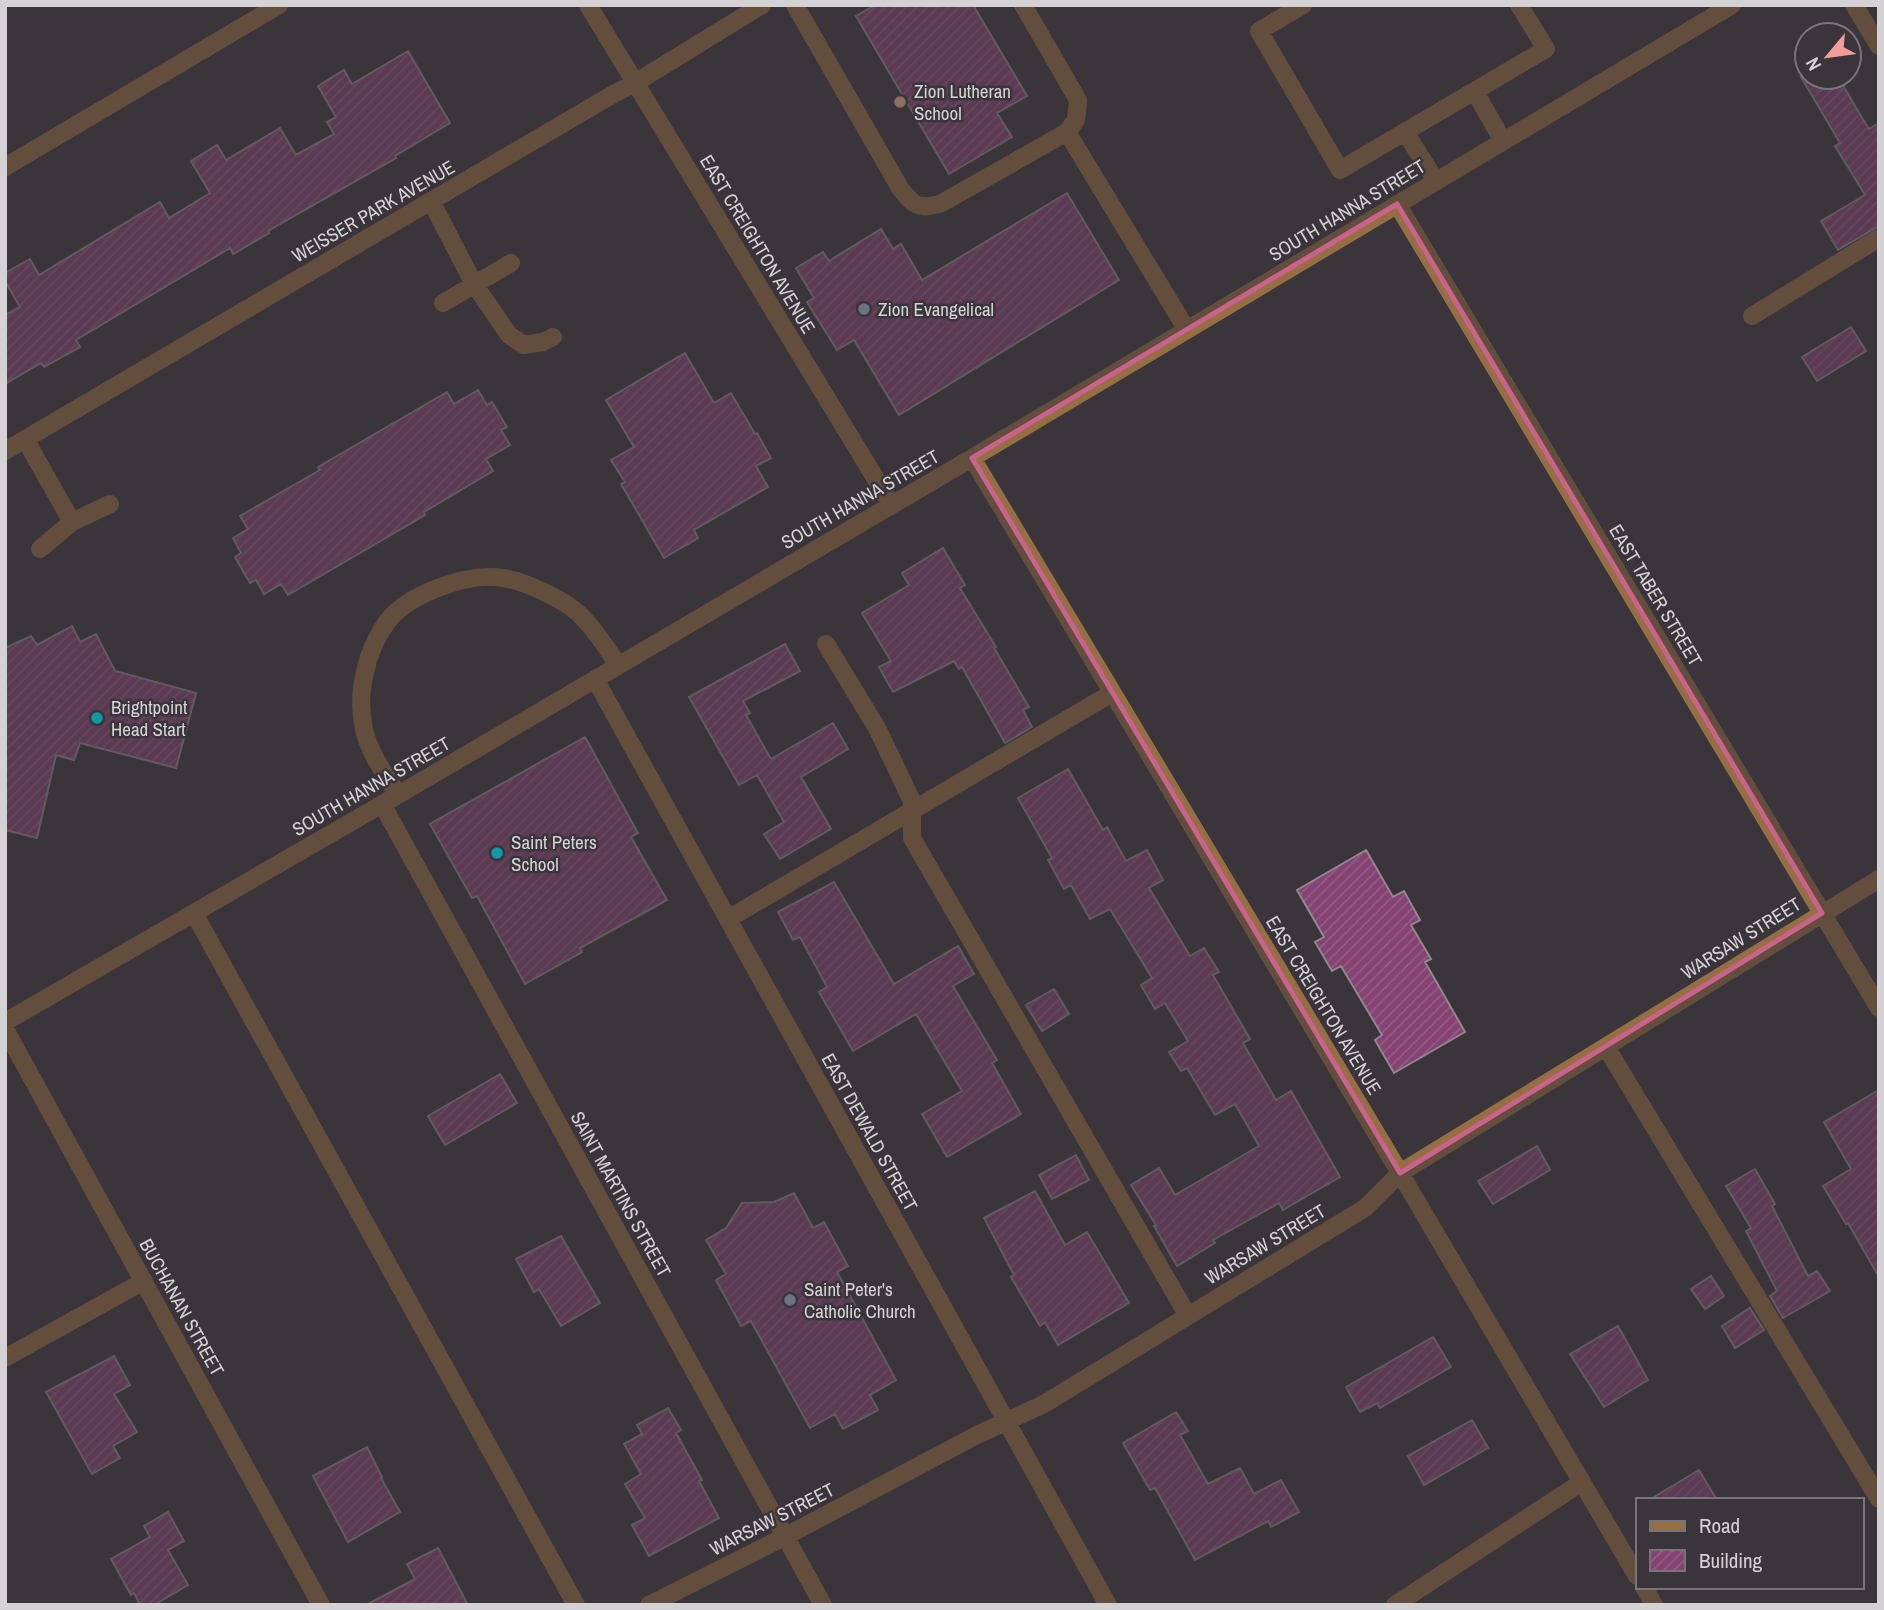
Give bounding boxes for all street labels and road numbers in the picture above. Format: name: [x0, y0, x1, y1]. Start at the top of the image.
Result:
street label: EAST CREIGHTON AVENUE: [694, 150, 822, 338]
street label: SOUTH HANNA STREET: [1264, 153, 1431, 267]
street label: WEISSER PARK AVENUE: [287, 154, 459, 268]
street label: SOUTH HANNA STREET: [776, 443, 944, 555]
street label: EAST TABER STREET: [1603, 519, 1709, 671]
street label: SOUTH HANNA STREET: [287, 730, 455, 842]
street label: WARSAW STREET: [1676, 891, 1806, 985]
street label: EAST CREIGHTON AVENUE: [1260, 911, 1388, 1099]
street label: EAST DEWALD STREET: [816, 1048, 924, 1216]
street label: SAINT MARTINS STREET: [565, 1107, 678, 1282]
street label: WARSAW STREET: [1200, 1197, 1331, 1290]
street label: BUCHANAN STREET: [133, 1234, 231, 1381]
street label: WARSAW STREET: [705, 1476, 839, 1562]

